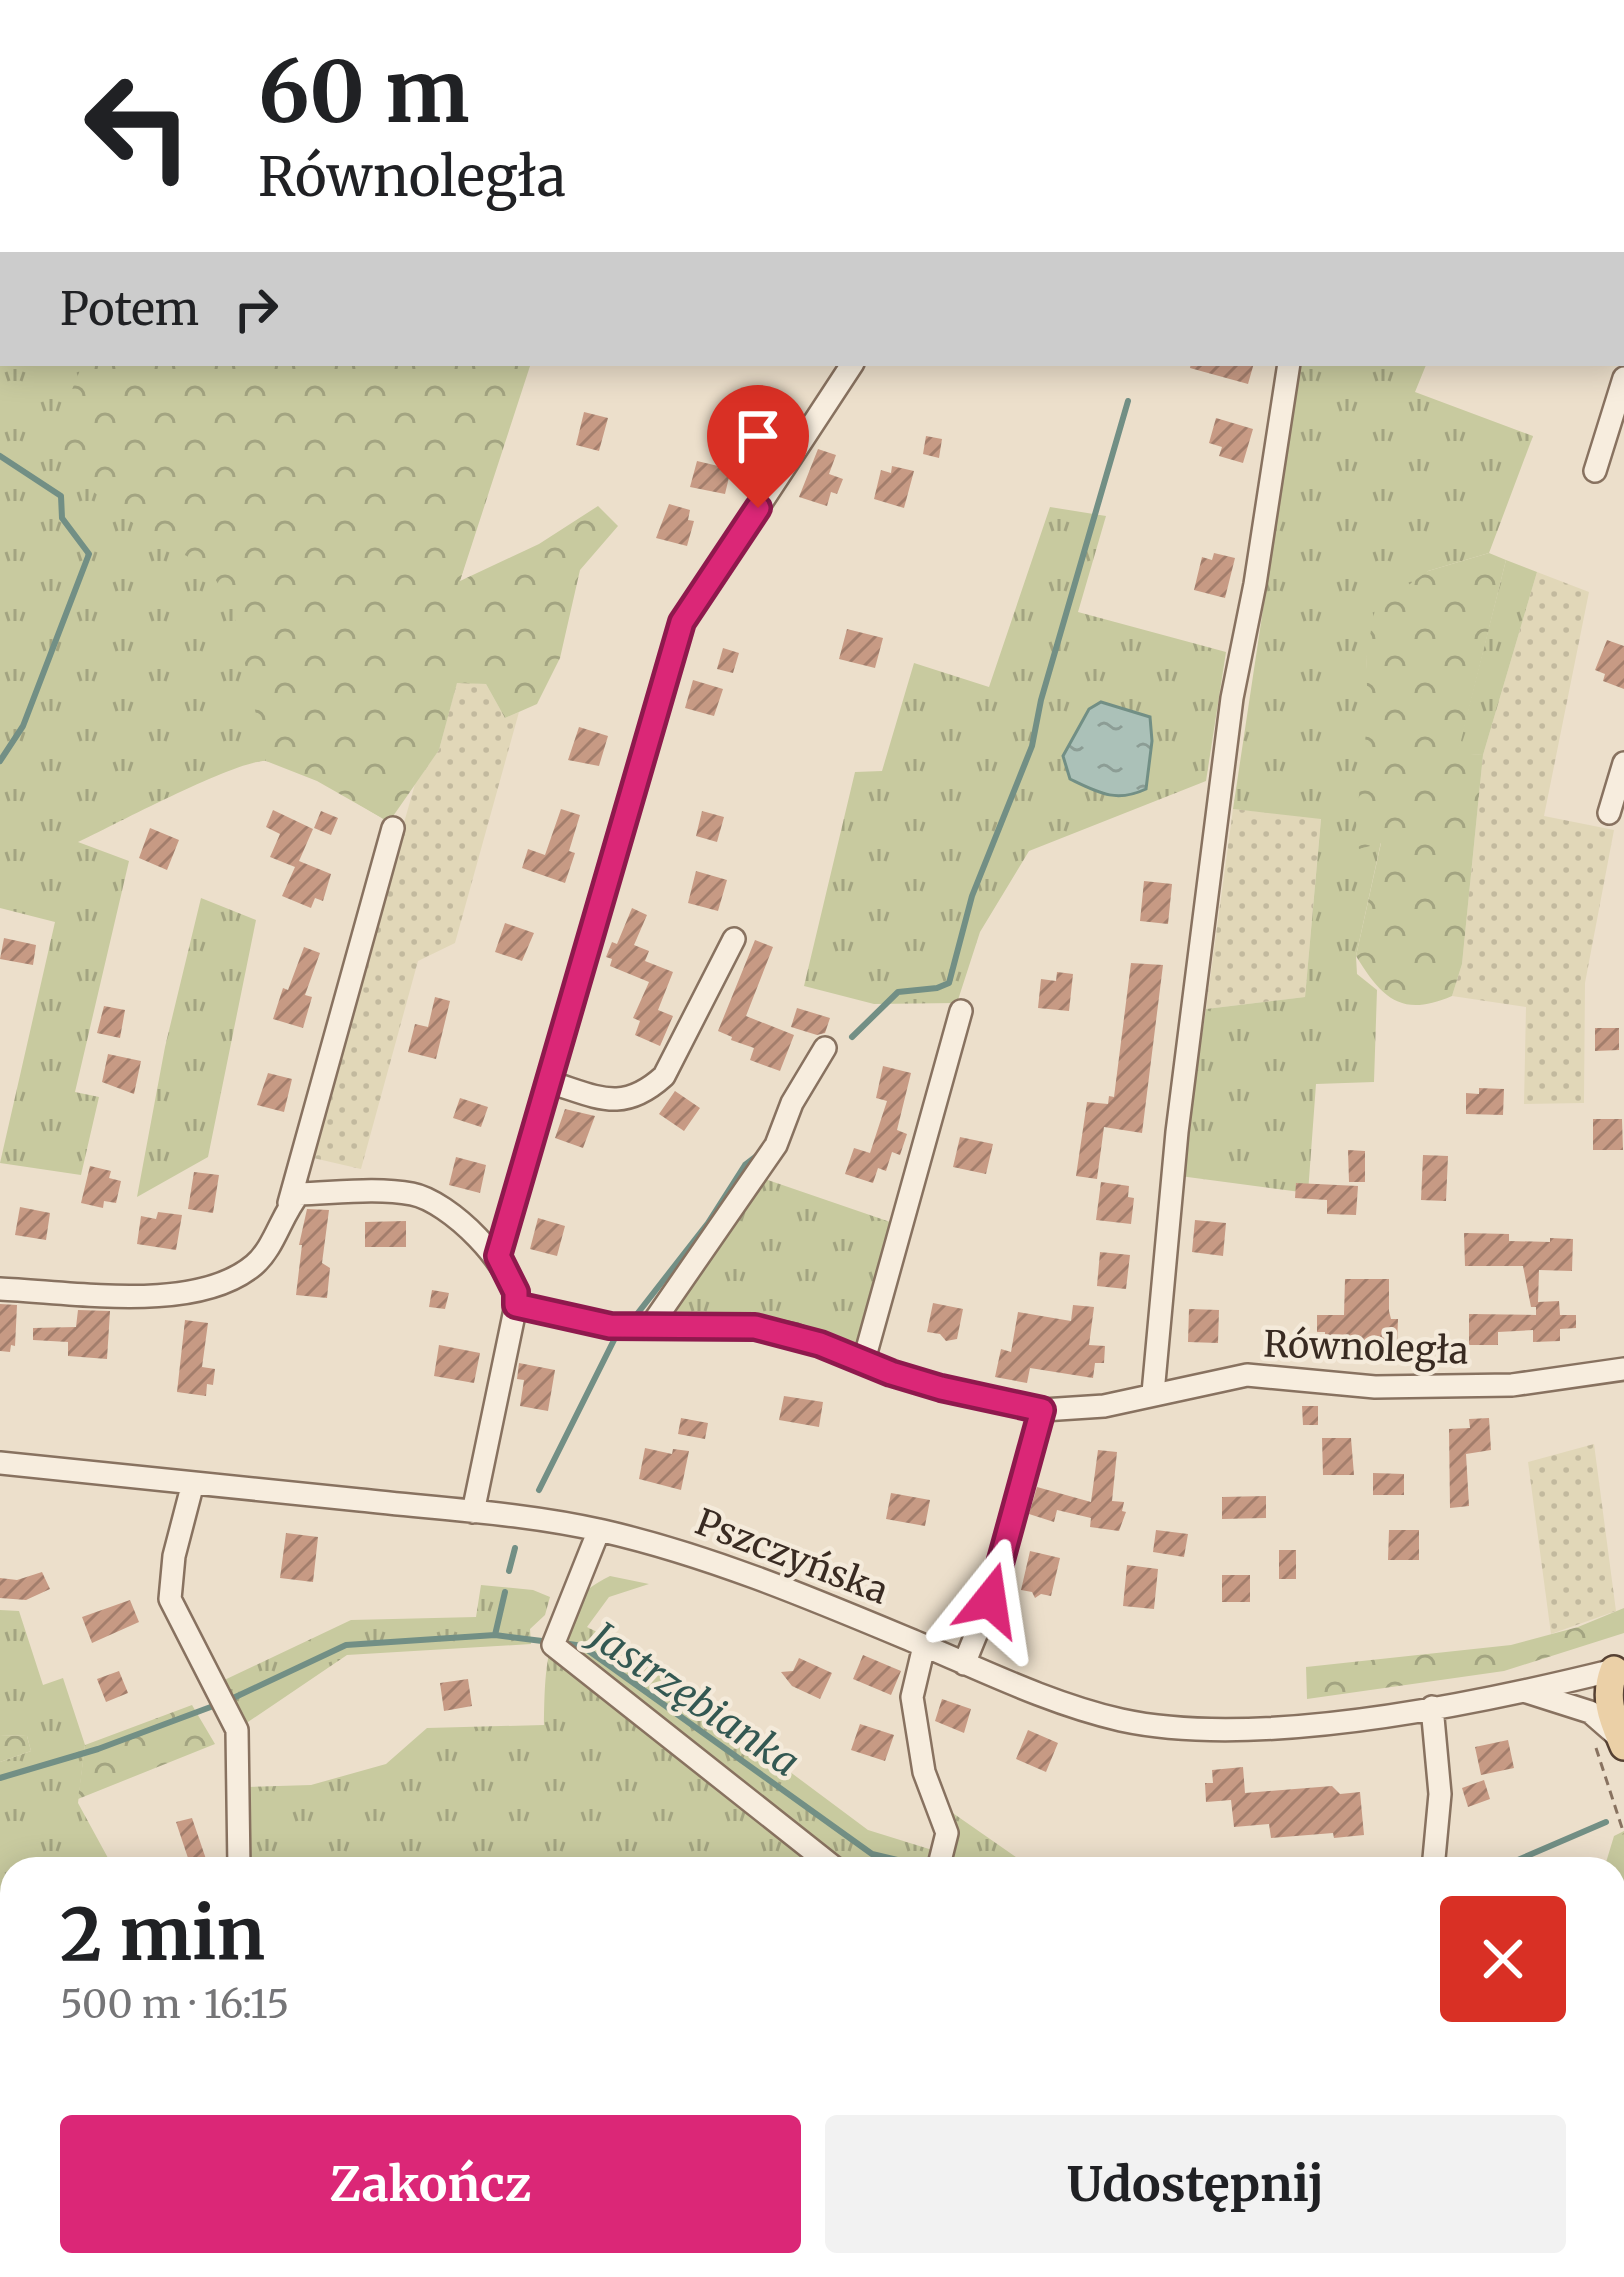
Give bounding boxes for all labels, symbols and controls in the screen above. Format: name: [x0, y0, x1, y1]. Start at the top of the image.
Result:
text: 60 m: [258, 39, 469, 145]
icon: left: [60, 48, 216, 204]
text: Równoległa: [258, 143, 566, 211]
icon: right: [223, 276, 289, 342]
text: Potem: [60, 281, 199, 337]
pin: [707, 385, 809, 508]
icon: arrive: [725, 403, 791, 469]
street label: Równoległa: [1263, 1321, 1469, 1374]
street label: Pszczyńska: [689, 1499, 894, 1614]
position arrow: [927, 1537, 1053, 1663]
water label: Jastrzębianka: [578, 1609, 808, 1787]
text: 2 min: [60, 1889, 265, 1980]
button: close: [1440, 1896, 1566, 2022]
text: 500 m · 16:15: [60, 1980, 289, 2029]
button: Zakończ: [60, 2115, 801, 2253]
button: Udostępnij: [825, 2115, 1566, 2253]

